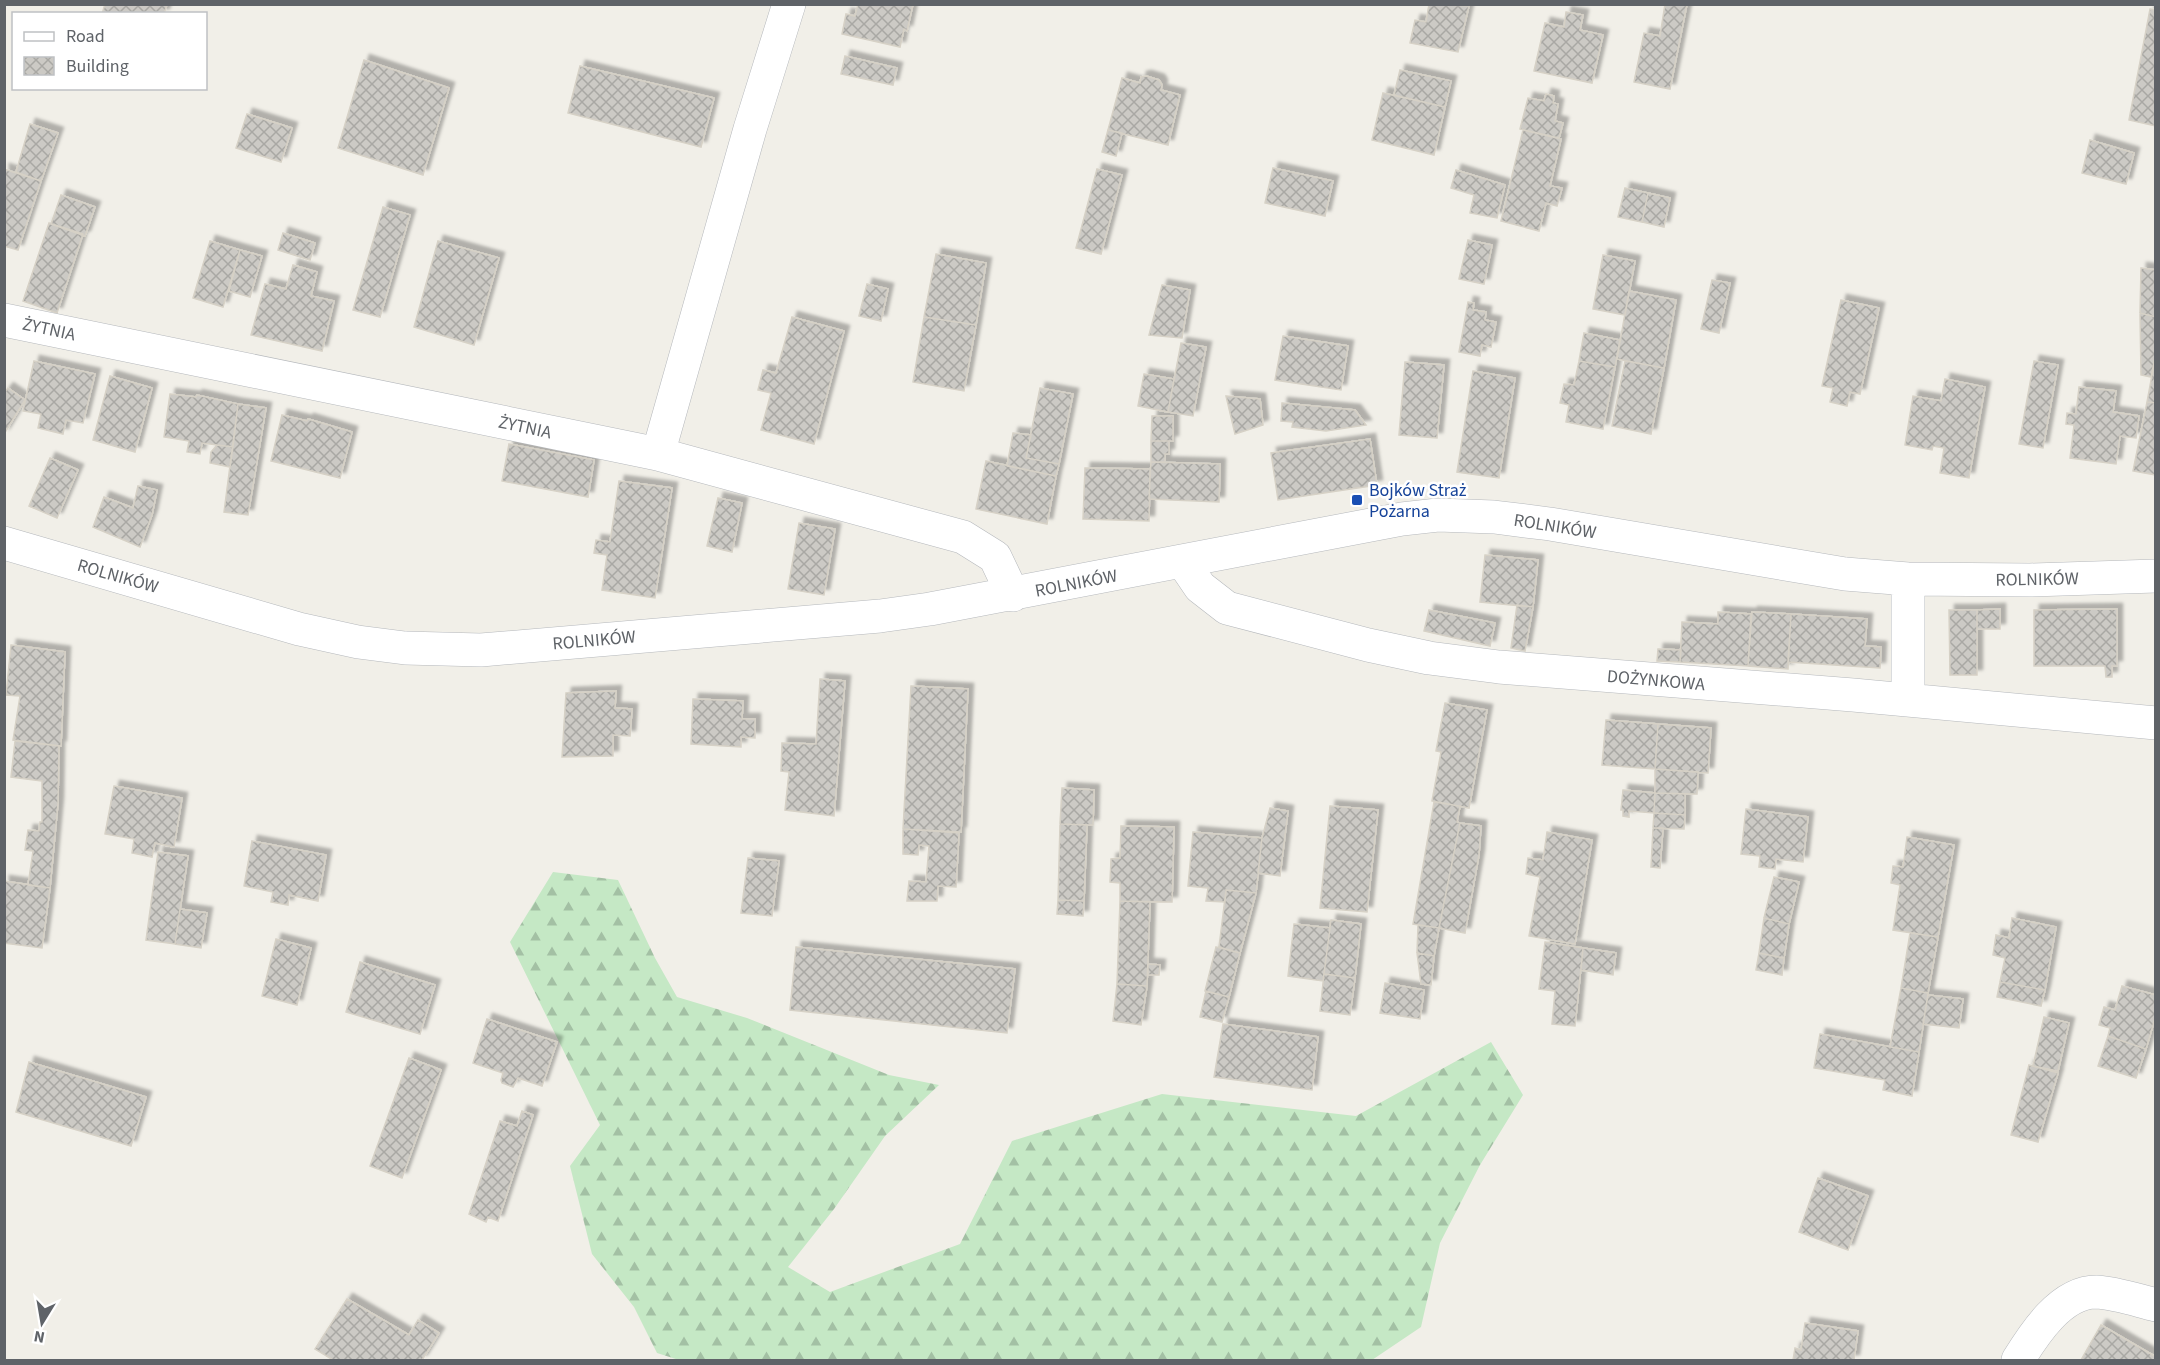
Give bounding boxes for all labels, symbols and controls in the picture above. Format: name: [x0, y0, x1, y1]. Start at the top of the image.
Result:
legend: [12, 12, 207, 90]
text: Road: [66, 24, 105, 49]
text: Building: [66, 54, 129, 79]
street label: ŻYTNIA: [20, 312, 78, 347]
street label: ŻYTNIA: [496, 410, 554, 445]
place label: Bojków Straż Pożarna: [1369, 478, 1467, 524]
marker: Bojków Straż Pożarna: [1350, 493, 1364, 507]
street label: ROLNIKÓW: [1512, 508, 1598, 545]
street label: ROLNIKÓW: [74, 553, 161, 600]
street label: ROLNIKÓW: [1033, 563, 1119, 604]
street label: ROLNIKÓW: [1995, 566, 2079, 593]
street label: ROLNIKÓW: [551, 624, 637, 657]
street label: DOŻYNKOWA: [1606, 664, 1706, 697]
north arrow: [12, 1293, 72, 1353]
text: N: [32, 1325, 47, 1349]

